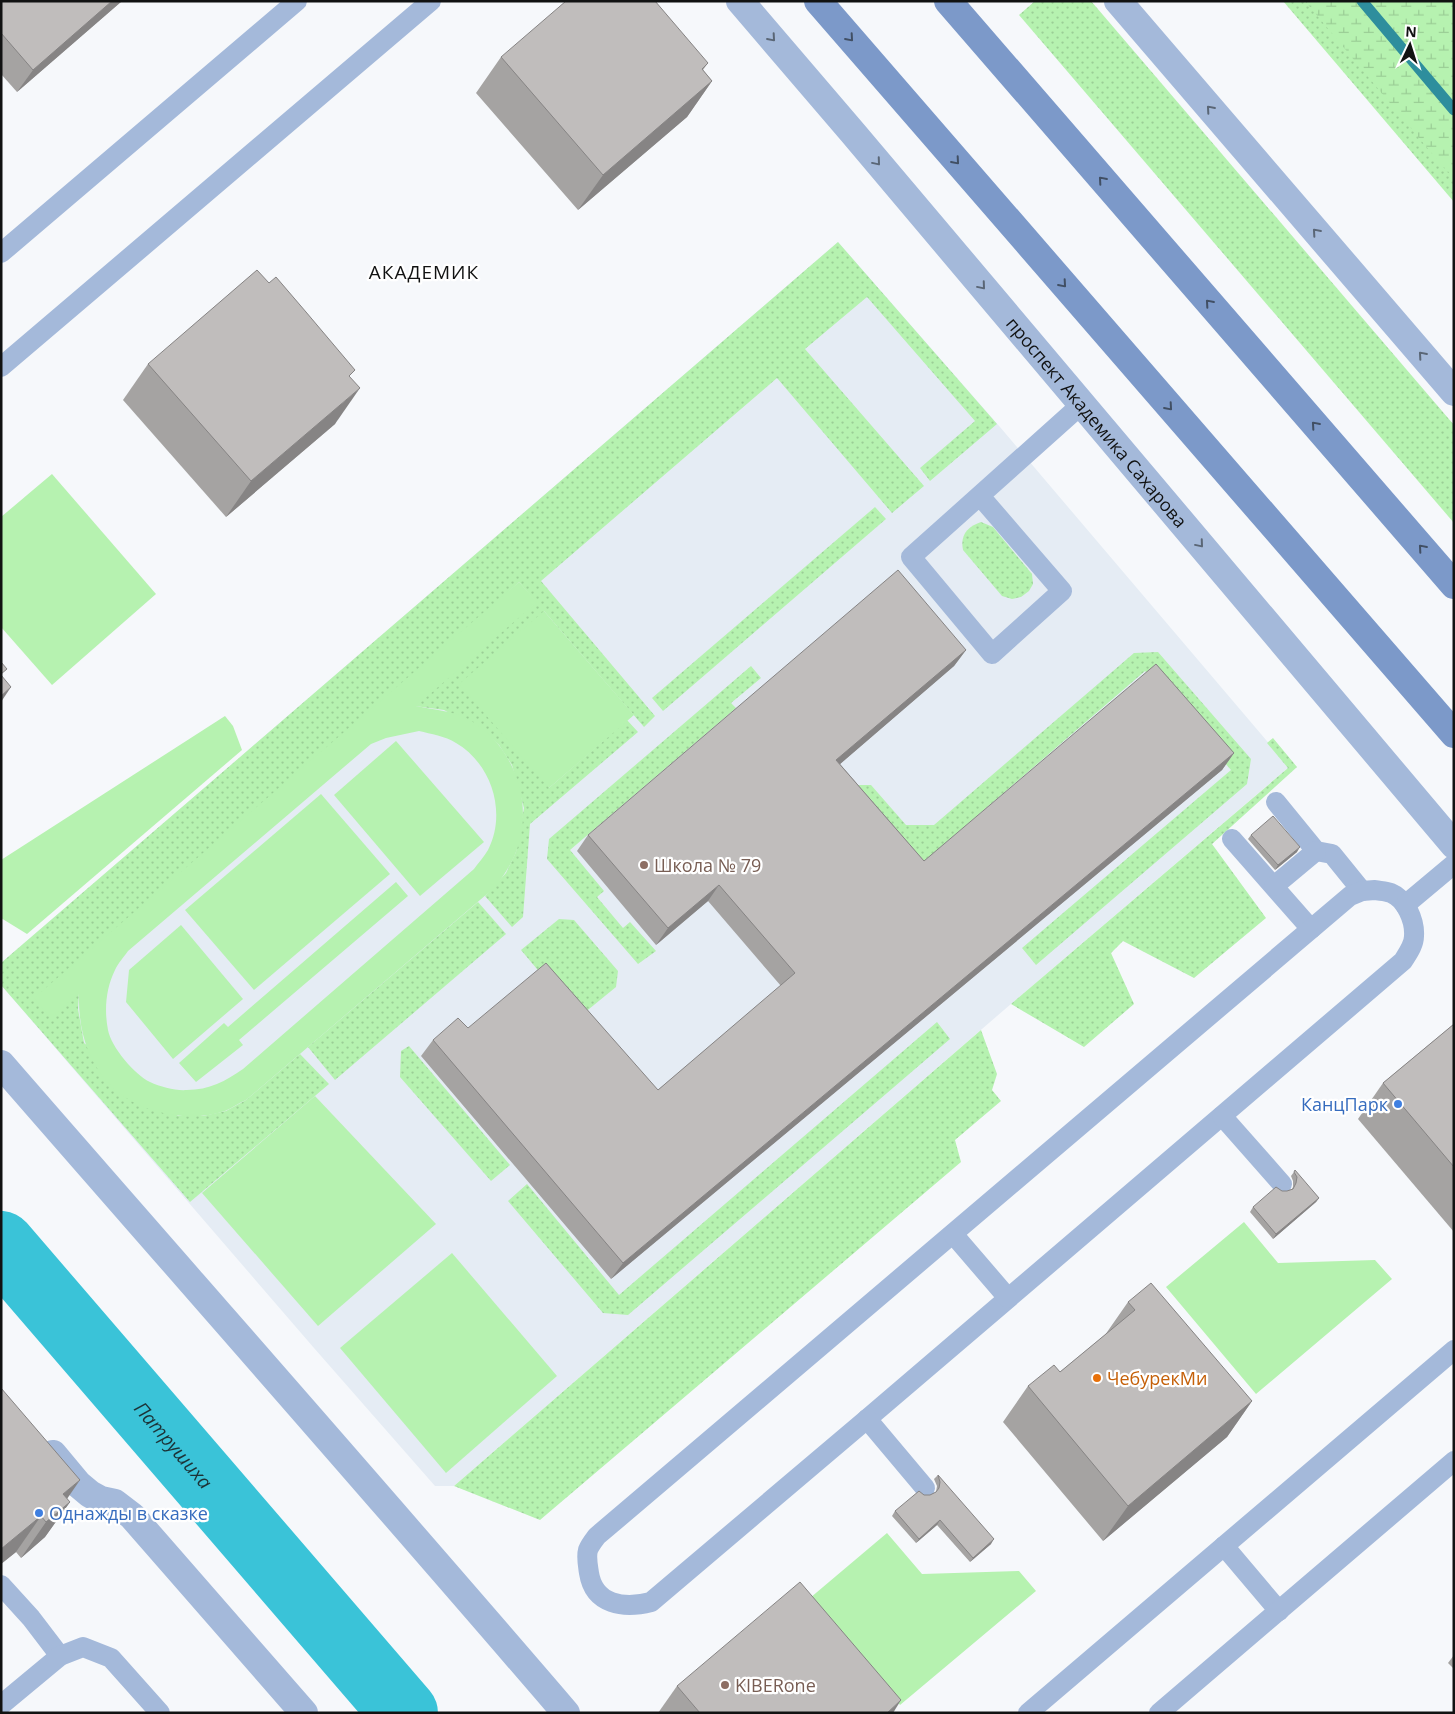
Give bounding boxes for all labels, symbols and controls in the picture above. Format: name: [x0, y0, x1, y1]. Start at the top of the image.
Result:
north arrow: [1385, 20, 1435, 70]
text: N: [1405, 22, 1417, 41]
one-way arrow: [766, 33, 775, 42]
one-way arrow: [844, 33, 853, 42]
one-way arrow: [1207, 105, 1216, 114]
one-way arrow: [872, 156, 881, 165]
one-way arrow: [950, 156, 959, 165]
one-way arrow: [1099, 176, 1108, 185]
one-way arrow: [1313, 228, 1322, 237]
district label: АКАДЕМИК: [369, 259, 479, 285]
one-way arrow: [1057, 278, 1066, 287]
one-way arrow: [977, 280, 985, 289]
one-way arrow: [1206, 299, 1215, 308]
street label: проспект Академика Сахарова: [1001, 312, 1193, 532]
one-way arrow: [1419, 352, 1428, 361]
one-way arrow: [1164, 401, 1173, 410]
one-way arrow: [1312, 422, 1321, 431]
one-way arrow: [1194, 538, 1202, 547]
one-way arrow: [1419, 545, 1428, 554]
place label: Школа № 79: [654, 853, 761, 877]
marker: Школа № 79: [638, 859, 650, 871]
place label: КанцПарк: [1301, 1092, 1389, 1116]
marker: КанцПарк: [1392, 1098, 1404, 1110]
place label: ЧебурекМи: [1107, 1366, 1207, 1390]
marker: ЧебурекМи: [1091, 1372, 1103, 1384]
water label: Патрушиха: [128, 1396, 218, 1494]
place label: Однажды в сказке: [49, 1501, 208, 1525]
marker: Однажды в сказке: [33, 1507, 45, 1519]
place label: KIBERone: [735, 1673, 816, 1697]
marker: KIBERone: [719, 1679, 731, 1691]

